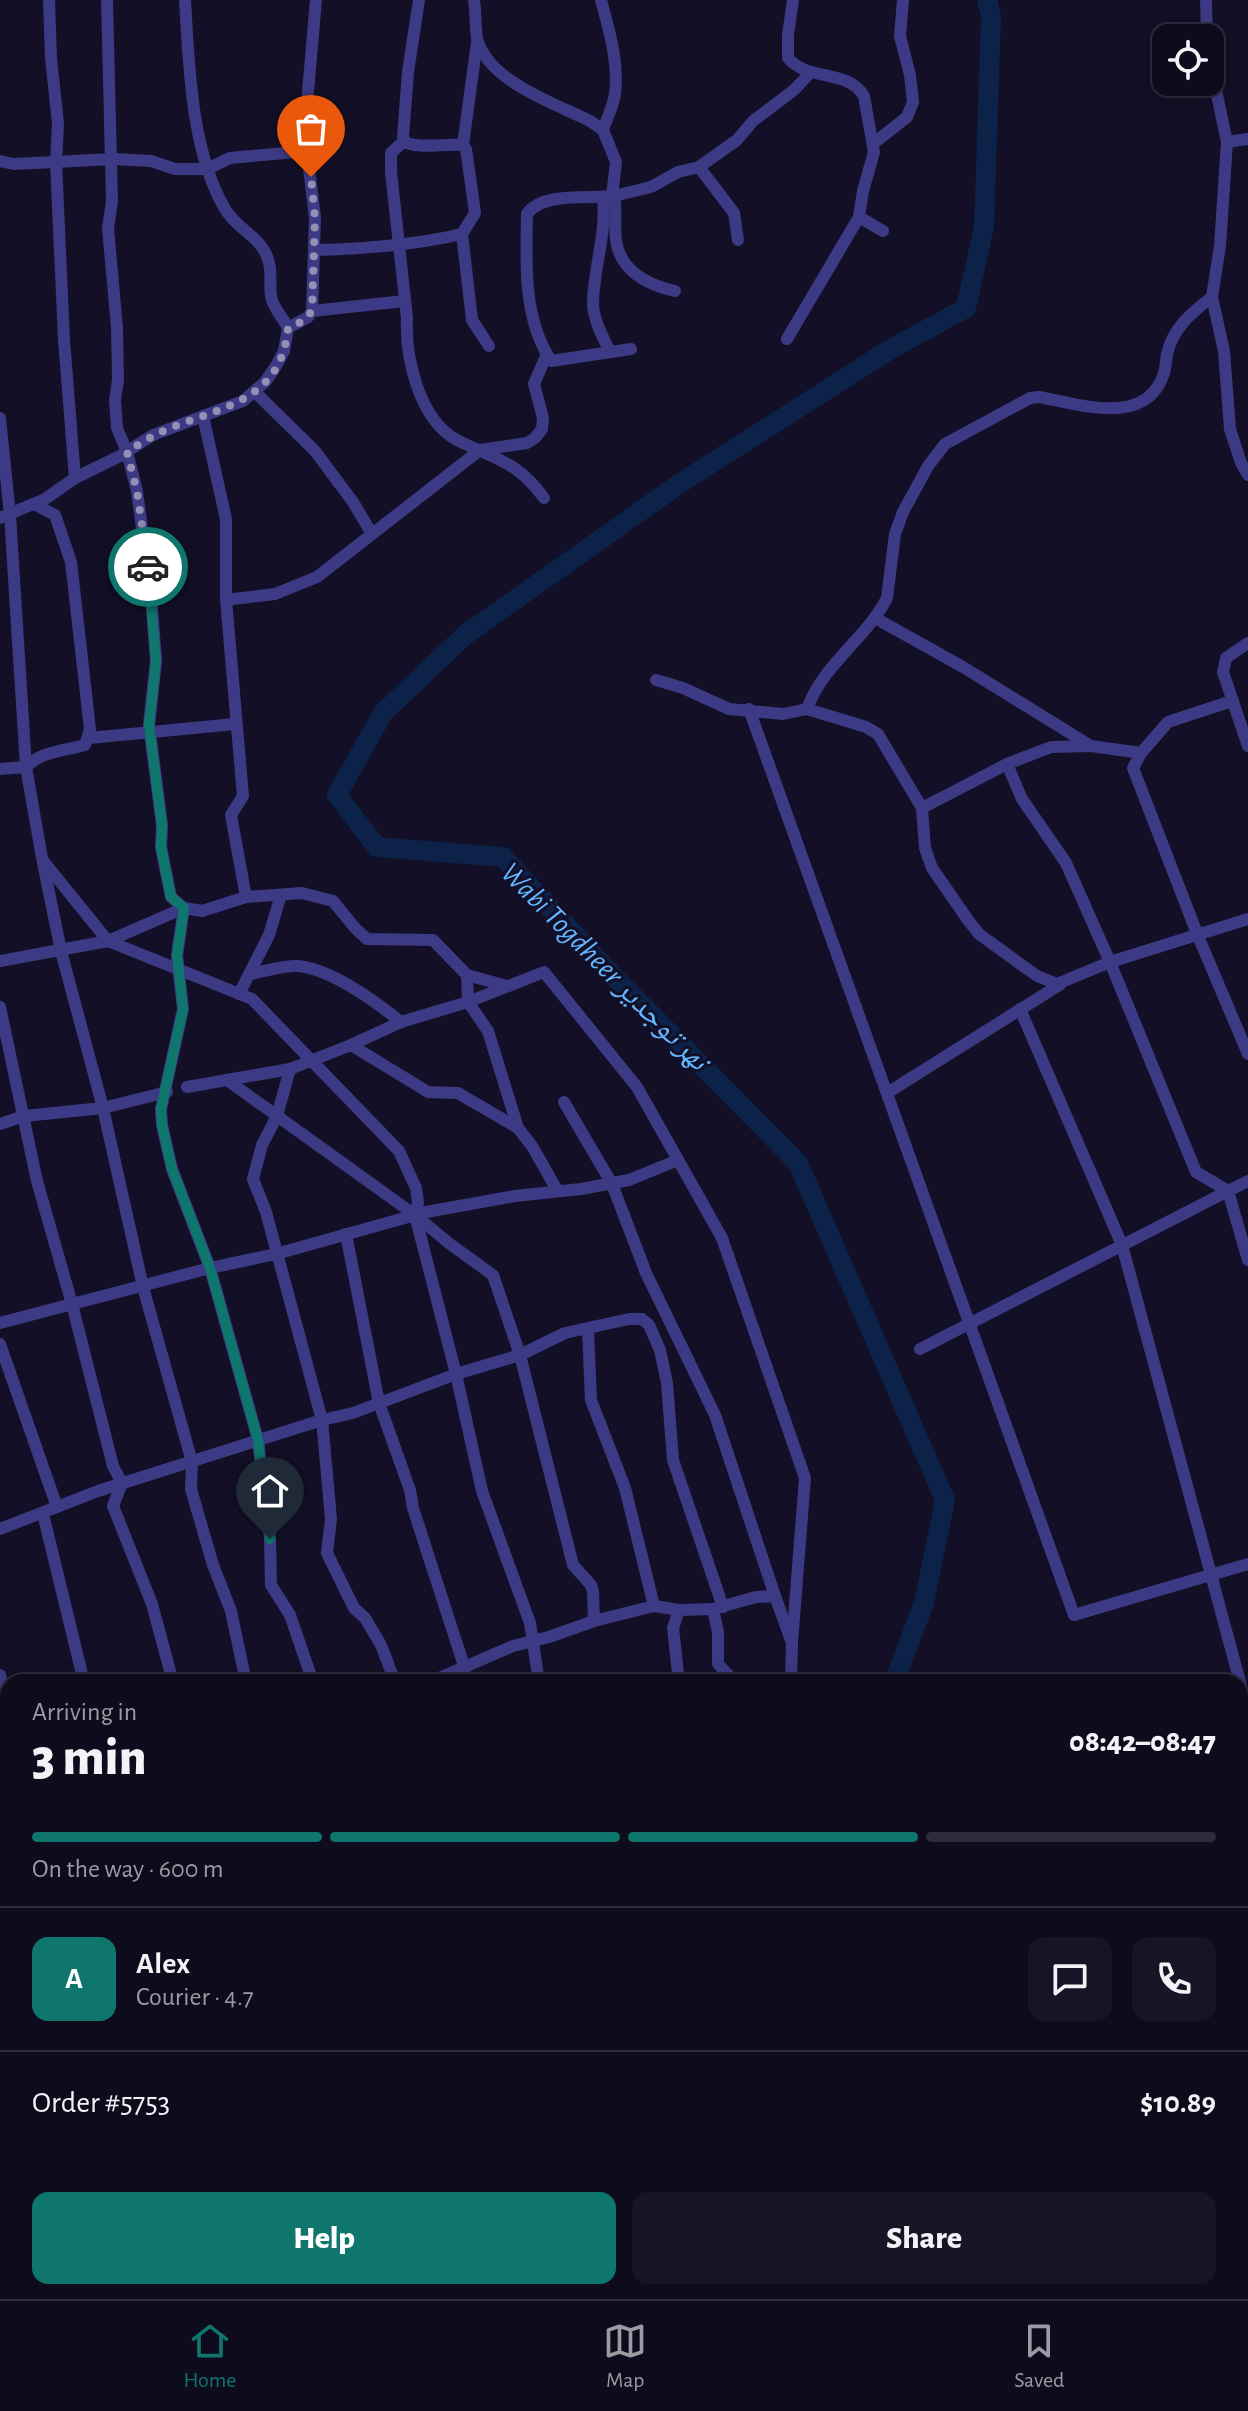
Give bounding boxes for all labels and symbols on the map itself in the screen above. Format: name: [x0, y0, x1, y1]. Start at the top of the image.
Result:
pin: [277, 95, 345, 177]
courier: [108, 527, 188, 607]
water label: Wabi Togdheer نهر توجدير: [494, 857, 717, 1080]
pin: [236, 1457, 304, 1539]

